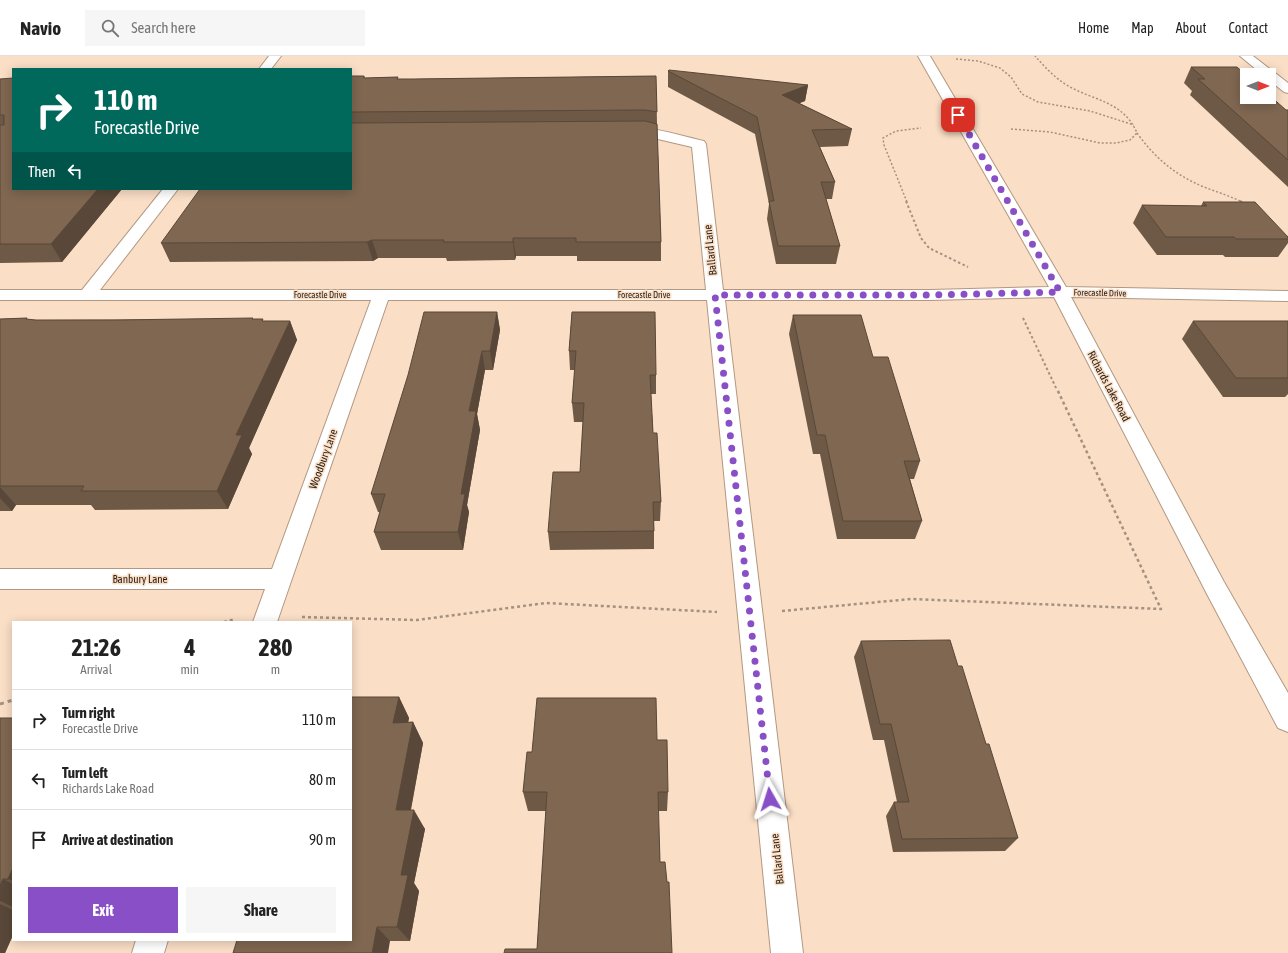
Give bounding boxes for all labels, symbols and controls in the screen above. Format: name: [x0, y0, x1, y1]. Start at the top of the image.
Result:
search box: [85, 10, 365, 46]
text: Navio: [20, 17, 61, 39]
icon: search: [99, 17, 121, 39]
text: Search here: [131, 19, 196, 36]
text: Home: [1078, 20, 1109, 36]
text: Map: [1131, 20, 1154, 36]
text: About: [1176, 20, 1207, 36]
text: Contact: [1229, 20, 1268, 36]
north arrow: [1240, 68, 1276, 104]
map controls: [1240, 68, 1276, 104]
icon: right: [28, 84, 80, 136]
text: 110 m: [94, 84, 157, 116]
pin: [941, 98, 975, 132]
icon: arrive: [947, 104, 969, 126]
text: Forecastle Drive: [94, 117, 199, 138]
icon: left: [64, 160, 86, 182]
text: Then: [28, 163, 56, 180]
street label: Ballard Lane: [701, 224, 719, 276]
street label: Forecastle Drive: [1074, 288, 1126, 298]
street label: Forecastle Drive: [294, 290, 346, 300]
street label: Forecastle Drive: [618, 290, 670, 300]
street label: Richards Lake Road: [1085, 349, 1133, 423]
street label: Woodbury Lane: [307, 427, 339, 491]
street label: Banbury Lane: [112, 573, 168, 585]
text: 21:26: [72, 634, 121, 661]
text: 4: [184, 634, 195, 661]
text: 280: [259, 634, 292, 661]
text: Arrival: [80, 662, 112, 677]
text: min: [180, 662, 199, 677]
text: m: [271, 662, 280, 677]
text: Turn right: [62, 704, 115, 721]
icon: right: [28, 709, 50, 731]
text: 110 m: [302, 711, 336, 728]
text: Forecastle Drive: [62, 721, 138, 736]
text: Turn left: [62, 764, 108, 781]
icon: left: [28, 769, 50, 791]
text: 80 m: [309, 771, 336, 788]
position arrow: [749, 778, 791, 820]
text: Richards Lake Road: [62, 781, 154, 796]
icon: arrive: [28, 829, 50, 851]
text: Arrive at destination: [62, 831, 173, 848]
text: 90 m: [309, 831, 336, 848]
street label: Ballard Lane: [768, 833, 786, 885]
button: Exit: [28, 887, 178, 933]
button: Share: [186, 887, 336, 933]

